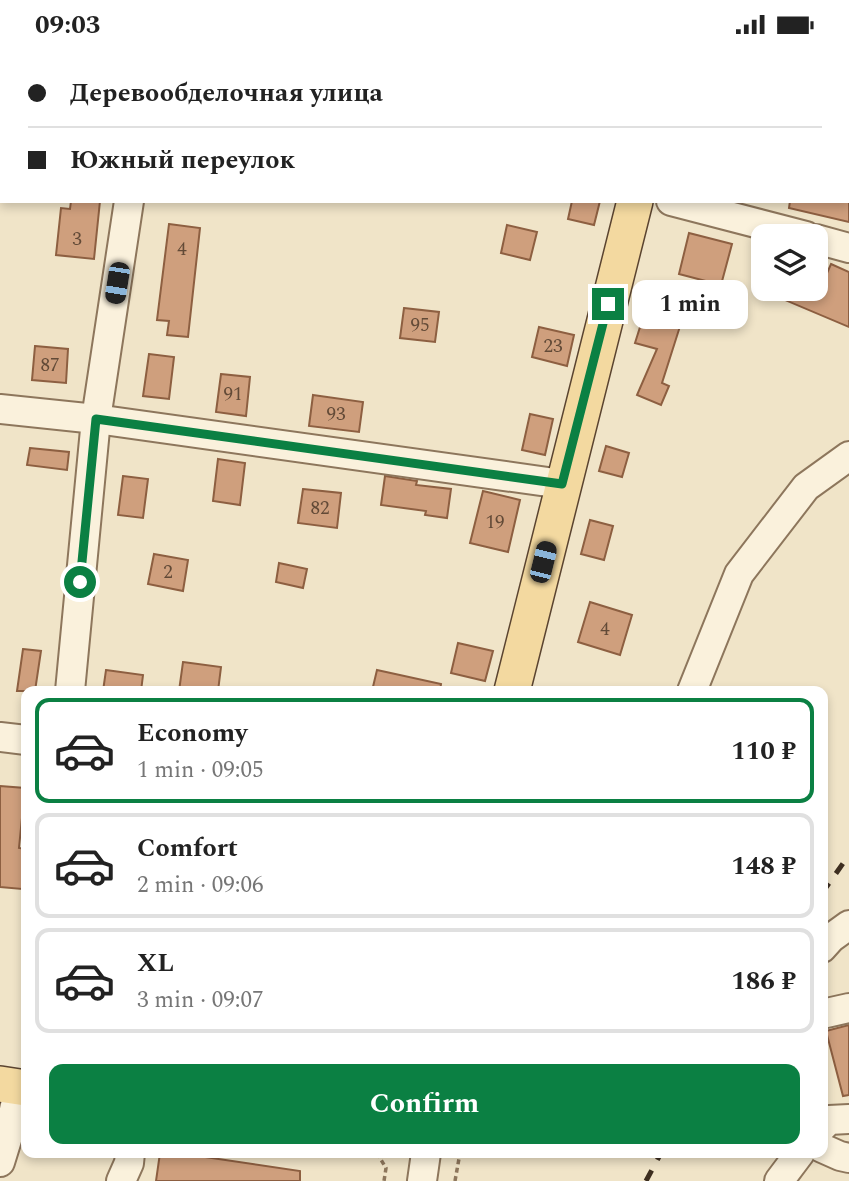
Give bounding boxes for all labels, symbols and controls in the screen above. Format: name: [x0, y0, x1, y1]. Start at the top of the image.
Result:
text: 09:03: [35, 5, 100, 45]
text: Деревообделочная улица: [70, 73, 383, 113]
text: Южный переулок: [70, 140, 295, 180]
map controls: [751, 224, 828, 301]
button: layers: [751, 224, 828, 301]
house number: 3: [72, 225, 82, 254]
house number: 4: [177, 235, 187, 264]
car: [104, 261, 131, 305]
callout: 1 min: [632, 279, 748, 329]
text: 1 min: [659, 287, 721, 322]
route end: [592, 288, 624, 320]
house number: 95: [410, 311, 430, 340]
house number: 23: [543, 332, 563, 361]
house number: 87: [40, 351, 60, 380]
house number: 91: [223, 380, 243, 409]
house number: 93: [326, 400, 346, 429]
house number: 82: [310, 494, 330, 523]
house number: 19: [485, 508, 505, 537]
car: [528, 539, 559, 585]
house number: 2: [163, 558, 173, 587]
route start: [64, 566, 96, 598]
house number: 4: [600, 615, 610, 644]
text: Economy: [137, 713, 247, 753]
icon: car: [53, 719, 116, 782]
text: 110 ₽: [731, 731, 796, 771]
text: 1 min · 09:05: [137, 753, 264, 788]
text: Comfort: [137, 828, 238, 868]
icon: car: [53, 834, 116, 897]
text: 148 ₽: [731, 846, 796, 886]
text: 2 min · 09:06: [137, 868, 264, 903]
text: XL: [137, 943, 174, 983]
icon: car: [53, 949, 116, 1012]
text: 186 ₽: [731, 961, 796, 1001]
text: 3 min · 09:07: [137, 983, 264, 1018]
button: Confirm: [49, 1064, 800, 1144]

